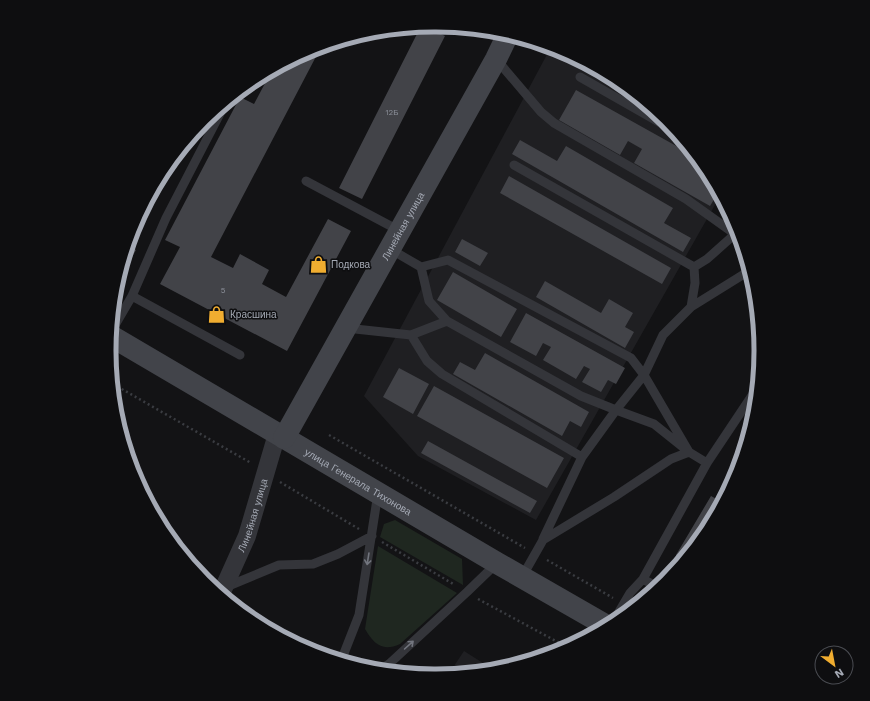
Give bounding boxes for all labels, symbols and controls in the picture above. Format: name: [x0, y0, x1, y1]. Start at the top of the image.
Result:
house number: 12Б: [385, 108, 399, 117]
street label: Линейная улица: [379, 190, 426, 262]
shop icon: Подкова: [308, 254, 328, 274]
place label: Подкова: [331, 259, 371, 270]
house number: 5: [221, 286, 226, 295]
shop icon: Красшина: [207, 304, 227, 324]
place label: Красшина: [230, 309, 277, 320]
street label: улица Генерала Тихонова: [303, 446, 414, 517]
street label: Линейная улица: [235, 477, 269, 553]
one-way arrow: [364, 552, 372, 565]
one-way arrow: [404, 641, 414, 650]
north arrow: [814, 645, 854, 685]
text: N: [832, 665, 846, 681]

